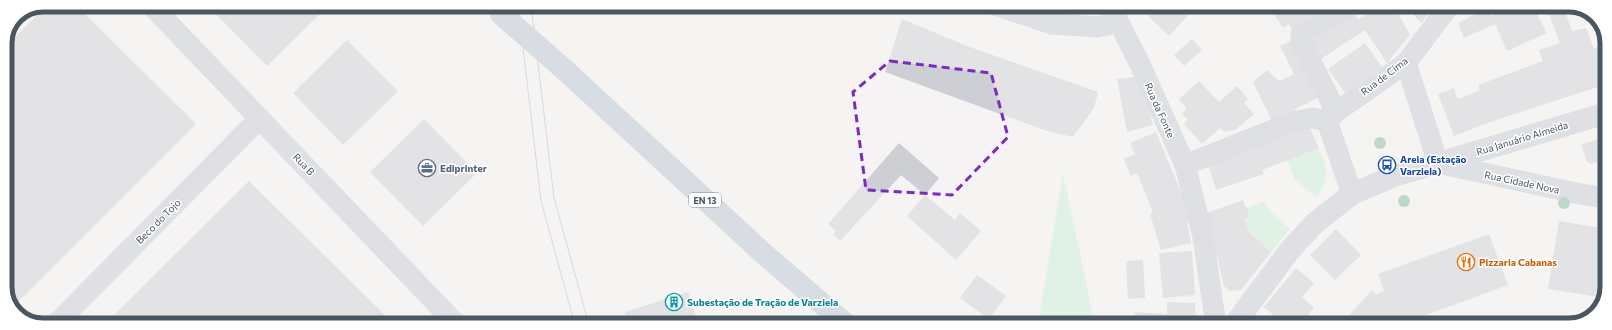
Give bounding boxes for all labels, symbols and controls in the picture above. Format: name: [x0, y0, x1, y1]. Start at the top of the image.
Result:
street label: Rua de Cima: [1358, 54, 1410, 98]
street label: Rua da Fonte: [1143, 81, 1177, 139]
street label: Rua Januário Almeida: [1475, 118, 1569, 158]
street label: Rua B: [291, 151, 318, 178]
place label: Areia (Estação Varziela): [1400, 153, 1467, 177]
bus stop icon: Areia (Estação Varziela): [1377, 155, 1397, 175]
office icon: Ediprinter: [417, 158, 437, 178]
place label: Ediprinter: [440, 162, 487, 174]
street label: Rua Cidade Nova: [1483, 168, 1561, 196]
road number: EN 13: [689, 193, 721, 207]
street label: Beco do Tojo: [133, 196, 183, 246]
restaurant icon: Pizzaria Cabanas: [1456, 252, 1476, 272]
place label: Pizzaria Cabanas: [1479, 256, 1557, 268]
building icon: Subestação de Tração de Varziela: [664, 292, 684, 312]
place label: Subestação de Tração de Varziela: [687, 296, 838, 308]

